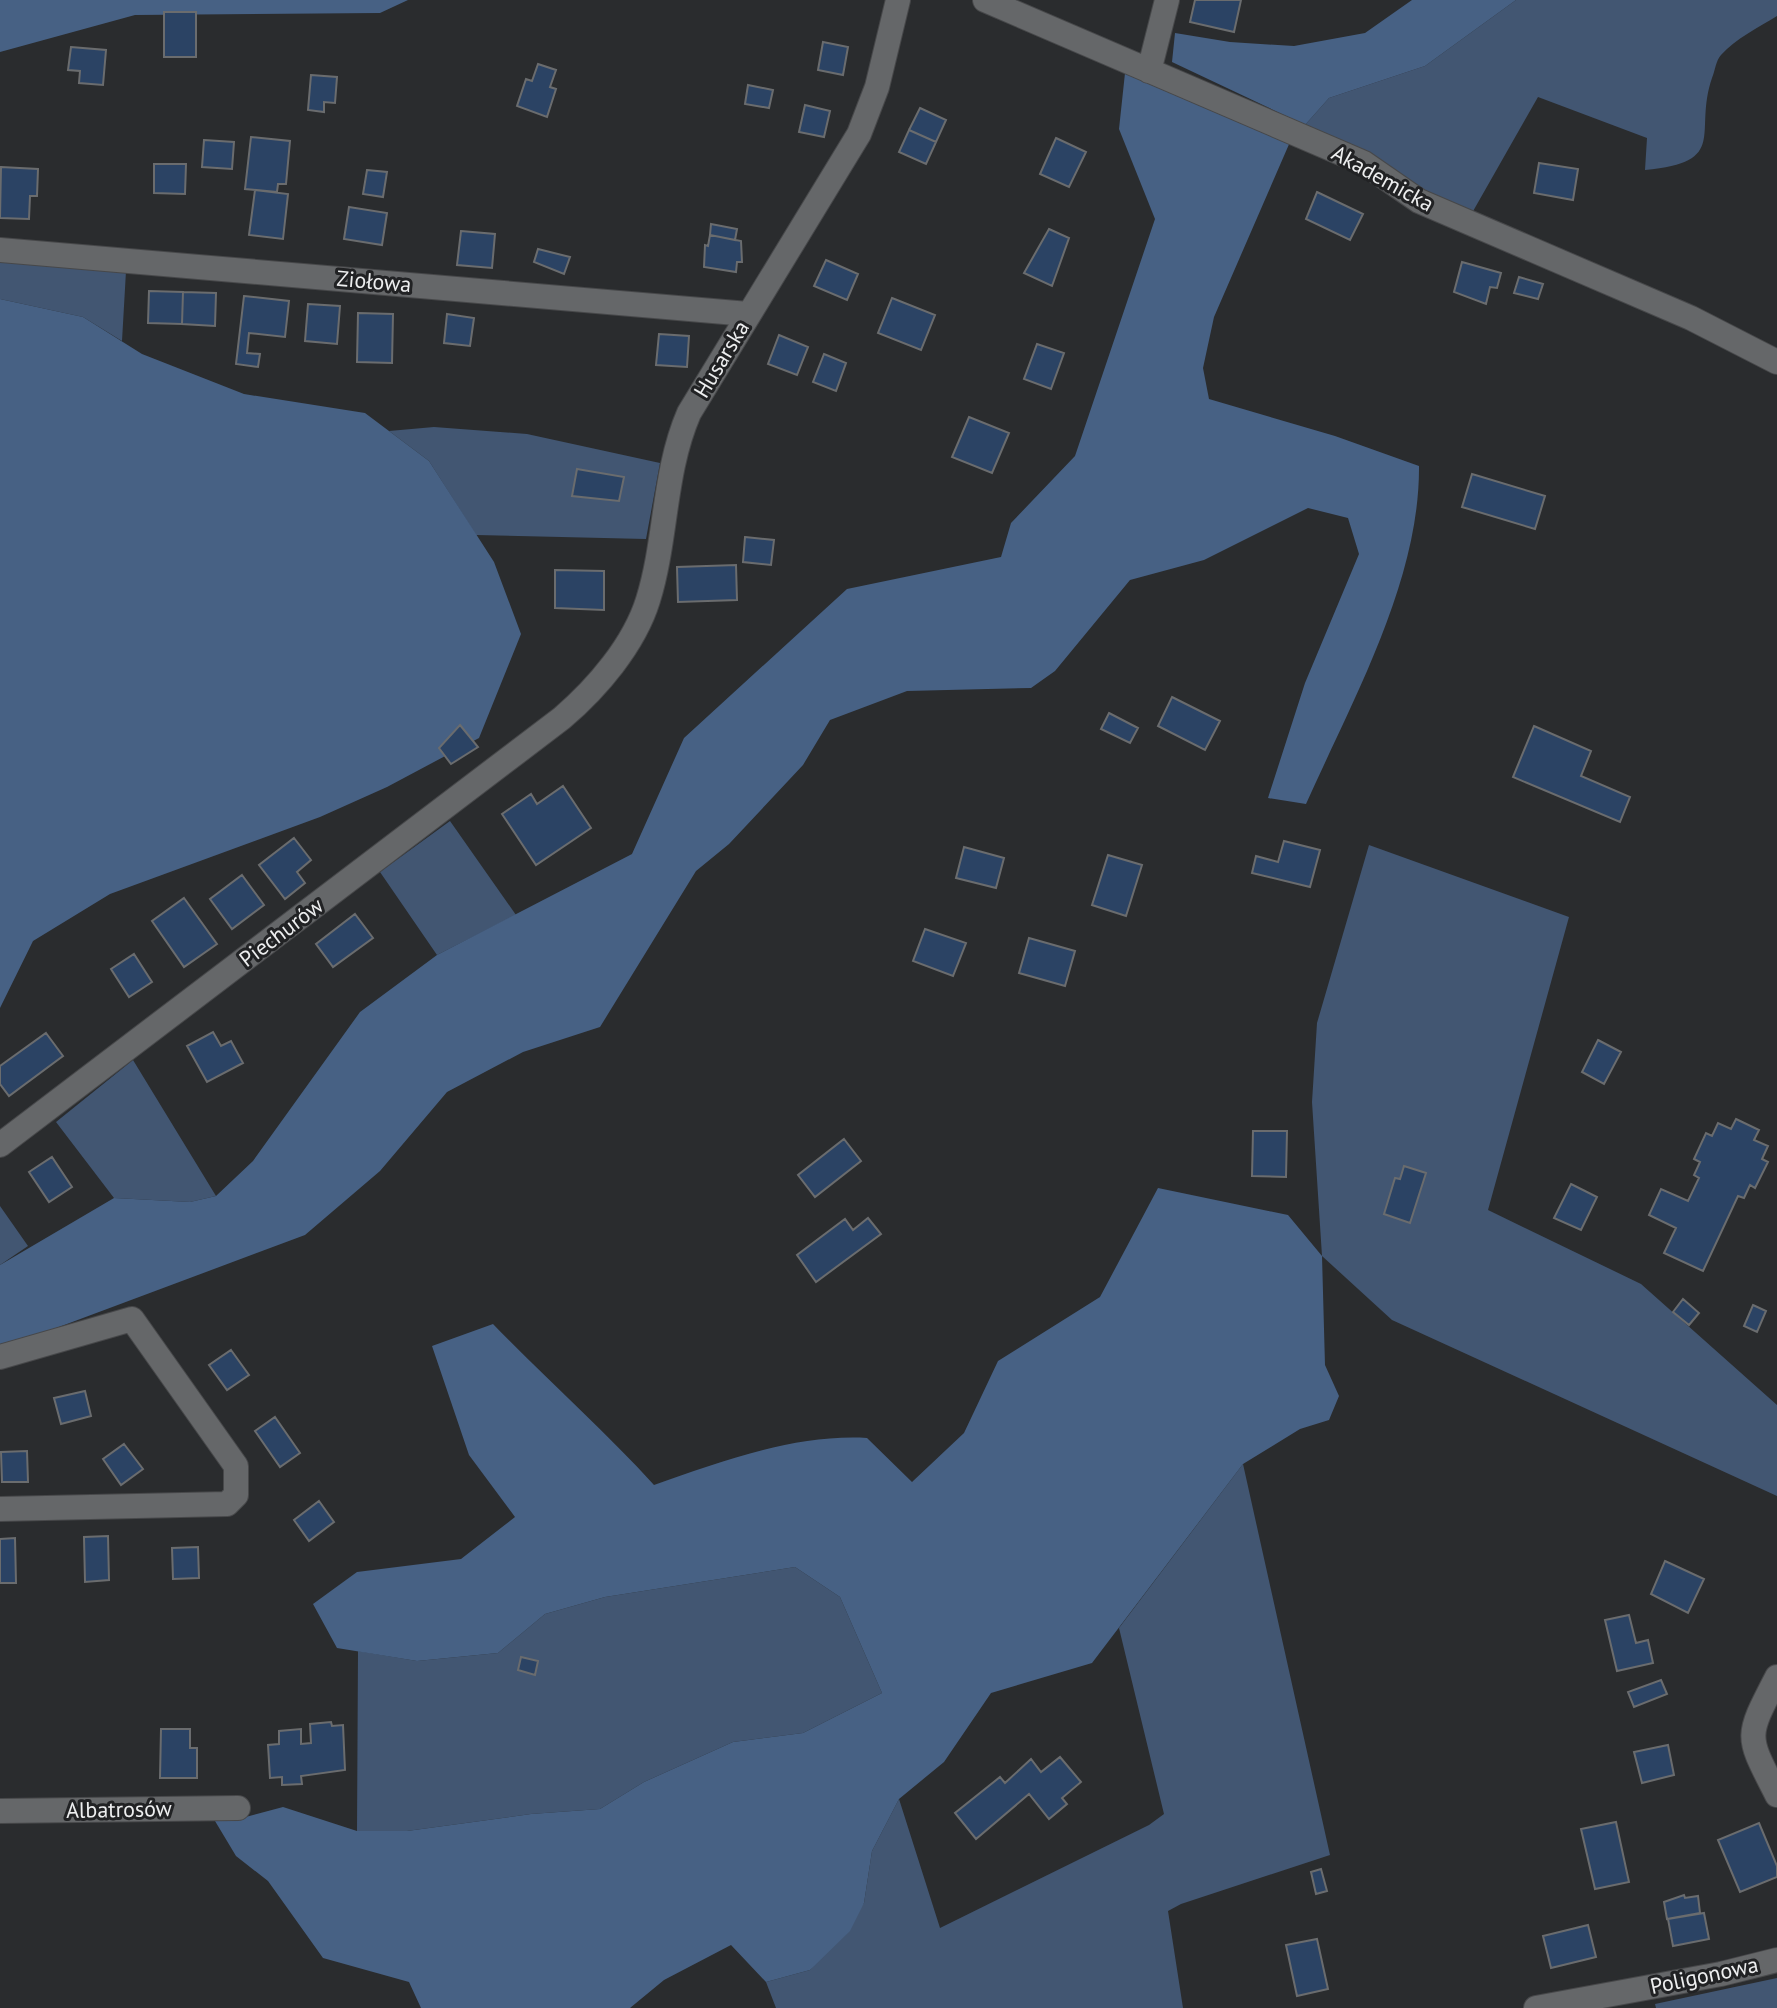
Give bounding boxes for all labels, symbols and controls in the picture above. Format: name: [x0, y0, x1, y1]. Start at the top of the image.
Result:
street label: Akademicka: [1327, 138, 1439, 218]
street label: Ziołowa: [336, 264, 412, 298]
street label: Husarska: [687, 315, 755, 403]
street label: Piechurów: [233, 891, 329, 973]
street label: Albatrosów: [66, 1794, 172, 1824]
street label: Poligonowa: [1647, 1950, 1761, 2000]

